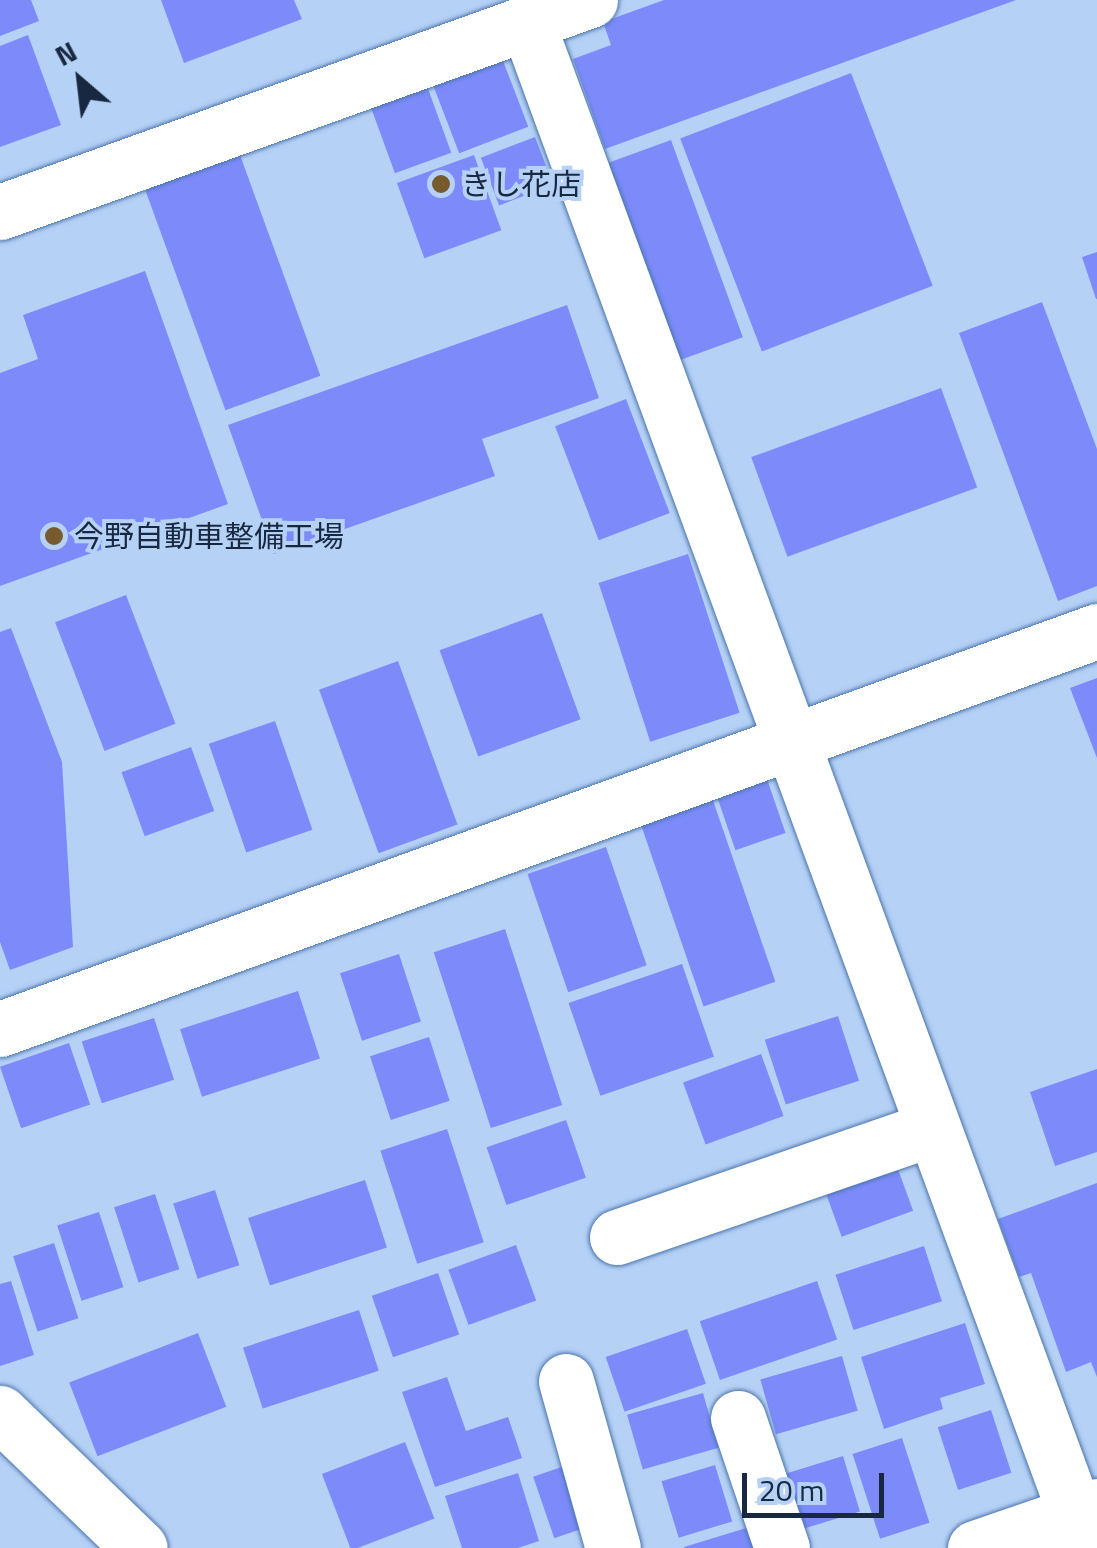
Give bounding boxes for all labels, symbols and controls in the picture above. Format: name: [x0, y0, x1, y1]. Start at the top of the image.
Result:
north arrow: [30, 30, 130, 130]
text: N: [47, 30, 84, 77]
place label: きし花店: [461, 166, 581, 202]
marker: きし花店: [430, 173, 452, 195]
place label: 今野自動車整備工場: [74, 518, 344, 554]
marker: 今野自動車整備工場: [43, 525, 65, 547]
scale bar: [747, 1453, 890, 1515]
text: 20 m: [759, 1467, 824, 1513]

